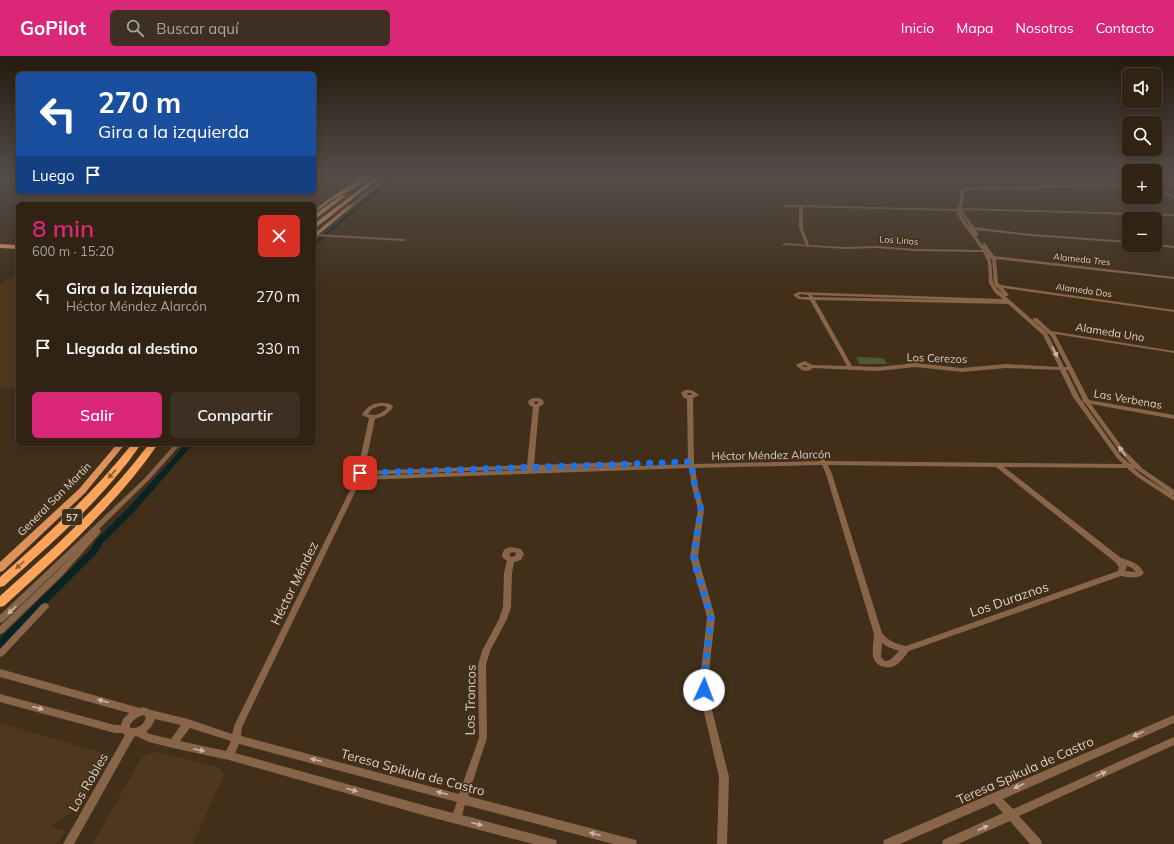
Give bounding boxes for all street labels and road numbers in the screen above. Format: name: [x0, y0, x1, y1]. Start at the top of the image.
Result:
street label: Los Lirios: [879, 233, 919, 247]
street label: Alameda Tres: [1053, 251, 1111, 267]
street label: Alameda Dos: [1055, 281, 1113, 299]
street label: Alameda Uno: [1074, 320, 1146, 344]
street label: Los Cerezos: [906, 350, 968, 366]
street label: Las Verbenas: [1093, 386, 1163, 412]
street label: Héctor Méndez Alarcón: [711, 447, 831, 463]
street label: General San Martín: [14, 459, 94, 539]
road number: 57: [62, 509, 82, 525]
street label: Héctor Méndez: [267, 538, 321, 627]
street label: Los Duraznos: [968, 578, 1050, 620]
street label: Los Troncos: [461, 664, 479, 736]
street label: Teresa Spikula de Castro: [954, 732, 1096, 808]
street label: Teresa Spikula de Castro: [339, 745, 487, 799]
street label: Los Robles: [65, 750, 111, 814]

